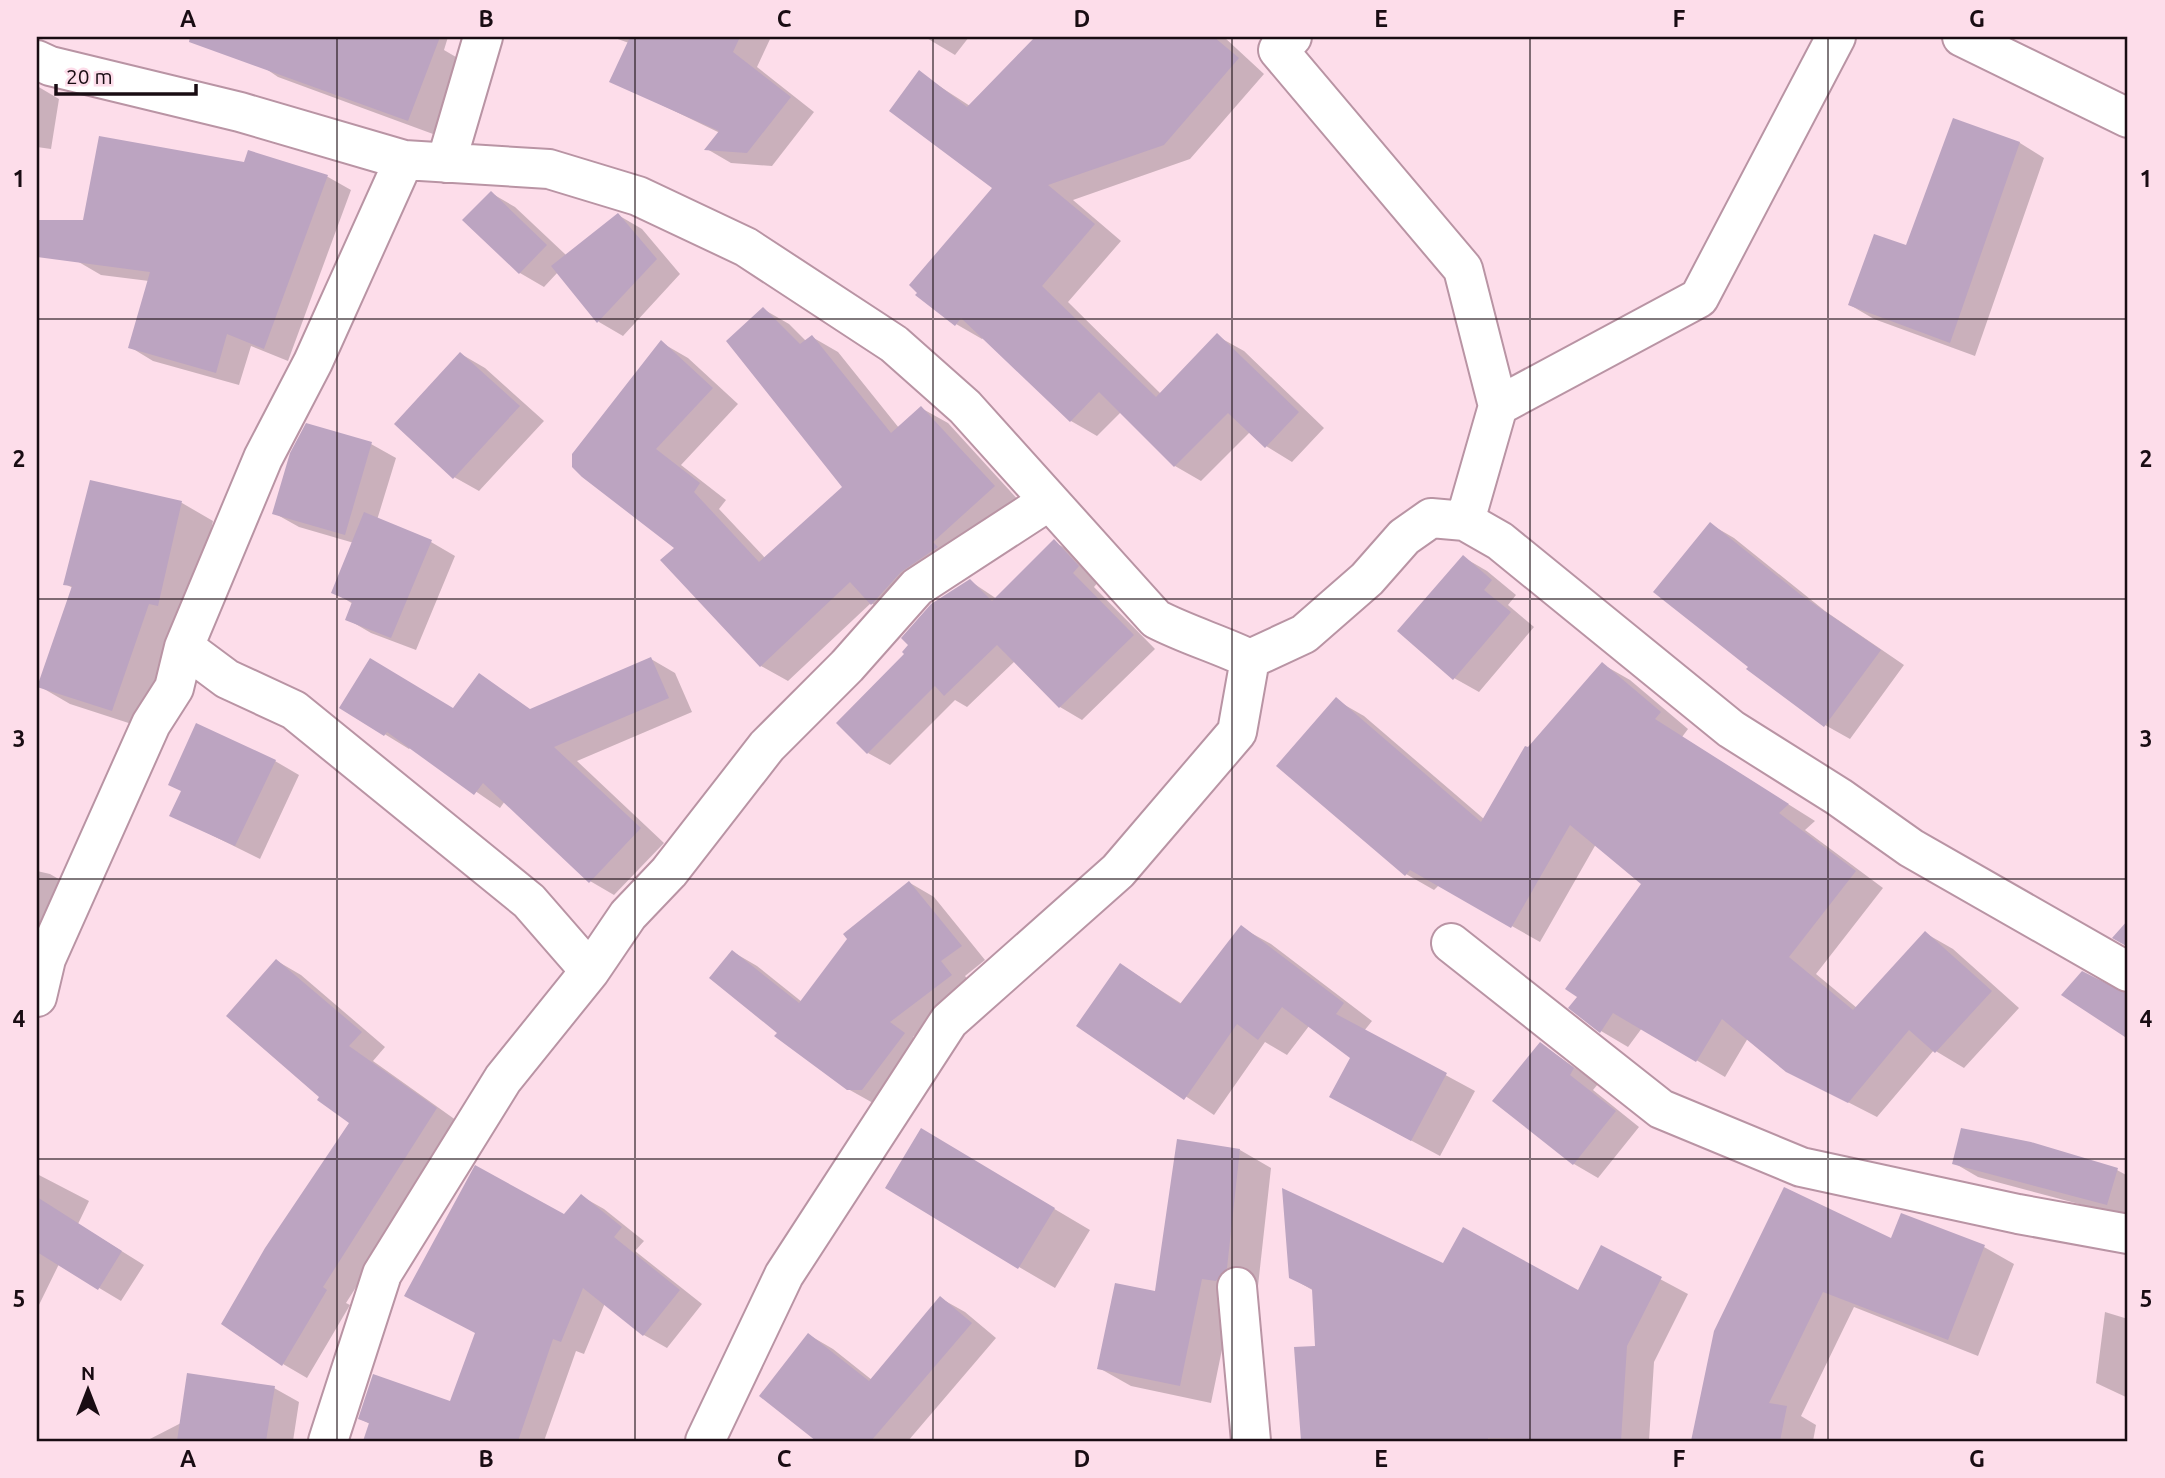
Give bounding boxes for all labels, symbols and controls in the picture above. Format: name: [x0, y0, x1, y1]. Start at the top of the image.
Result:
text: A: [180, 6, 196, 31]
text: B: [478, 6, 494, 31]
text: C: [777, 6, 792, 31]
text: D: [1074, 6, 1090, 31]
text: E: [1374, 6, 1388, 31]
text: F: [1673, 6, 1686, 31]
text: G: [1969, 6, 1985, 31]
scale bar: [56, 52, 196, 96]
text: 20 m: [66, 64, 113, 88]
text: 1: [13, 166, 25, 191]
text: 1: [2140, 166, 2152, 191]
text: 2: [13, 446, 25, 471]
text: 2: [2140, 446, 2152, 471]
text: 3: [13, 726, 25, 751]
text: 3: [2140, 726, 2152, 751]
text: 4: [13, 1006, 26, 1031]
text: 4: [2140, 1006, 2153, 1031]
text: 5: [13, 1286, 25, 1311]
text: 5: [2140, 1286, 2152, 1311]
north arrow: [52, 1356, 122, 1426]
text: N: [81, 1362, 95, 1384]
text: A: [180, 1446, 196, 1471]
text: B: [478, 1446, 494, 1471]
text: C: [777, 1446, 792, 1471]
text: D: [1074, 1446, 1090, 1471]
text: E: [1374, 1446, 1388, 1471]
text: F: [1673, 1446, 1686, 1471]
text: G: [1969, 1446, 1985, 1471]

